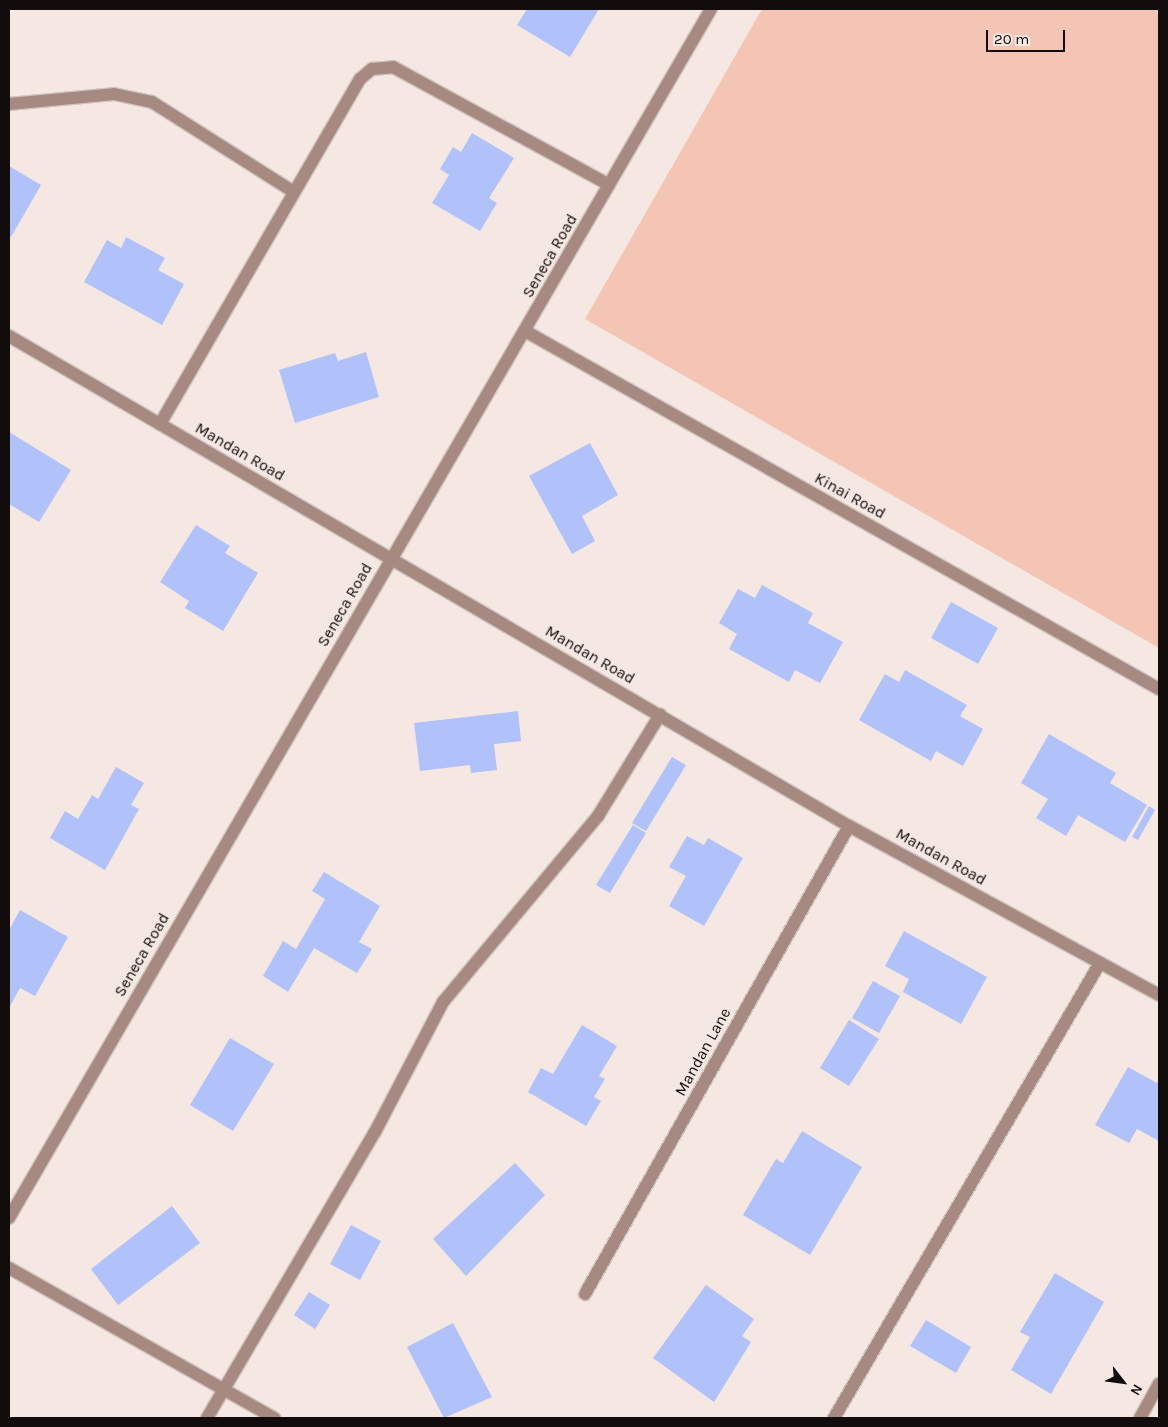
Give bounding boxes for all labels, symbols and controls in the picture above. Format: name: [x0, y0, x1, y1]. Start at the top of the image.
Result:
scale bar: [988, 20, 1067, 52]
text: 20 m: [994, 30, 1029, 48]
street label: Seneca Road: [518, 211, 582, 301]
street label: Mandan Road: [192, 419, 288, 485]
street label: Kinai Road: [811, 469, 889, 523]
street label: Seneca Road: [313, 560, 377, 650]
street label: Mandan Road: [542, 622, 638, 688]
street label: Mandan Road: [892, 824, 990, 890]
street label: Seneca Road: [110, 910, 174, 1000]
street label: Mandan Lane: [671, 1005, 735, 1099]
north arrow: [1098, 1357, 1148, 1407]
text: N: [1127, 1381, 1146, 1398]

